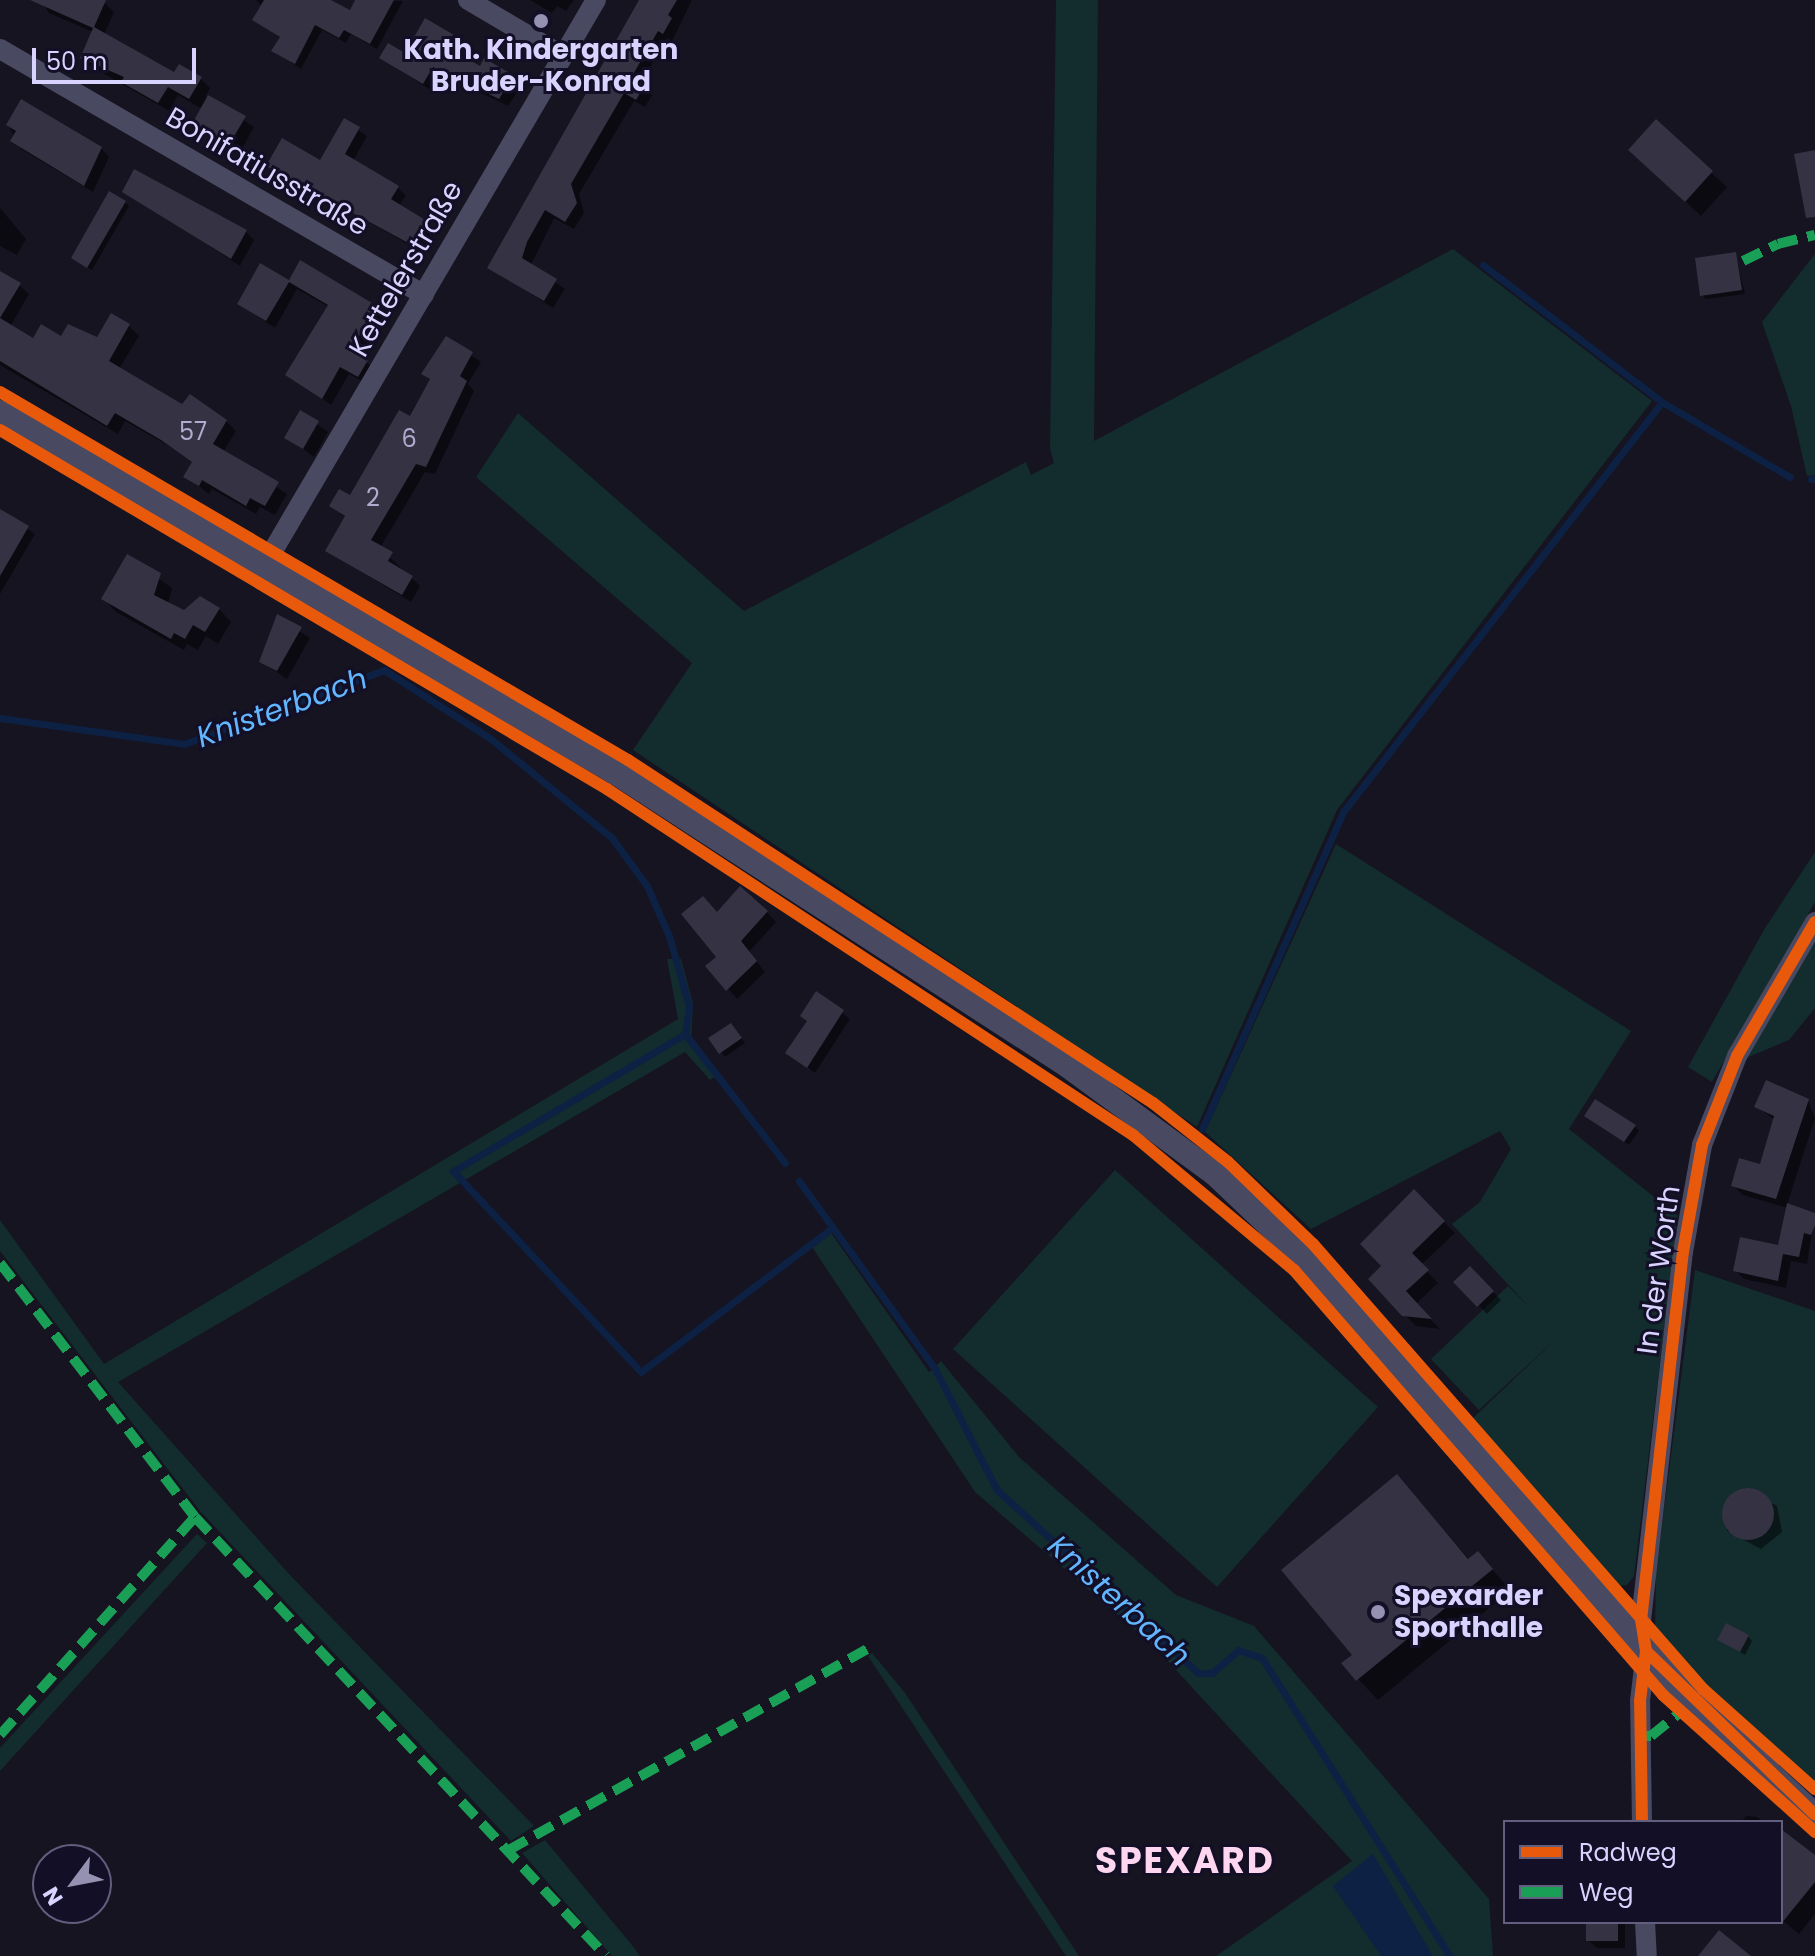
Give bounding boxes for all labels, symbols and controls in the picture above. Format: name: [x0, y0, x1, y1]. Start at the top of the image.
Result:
marker: Kath. Kindergarten Bruder-Konrad: [532, 12, 550, 30]
scale bar: [36, 32, 200, 82]
place label: Kath. Kindergarten Bruder-Konrad: [404, 33, 678, 99]
text: 50 m: [46, 45, 107, 78]
street label: Bonifatiusstraße: [160, 100, 374, 244]
street label: Kettelerstraße: [342, 175, 470, 363]
house number: 57: [179, 418, 207, 446]
house number: 6: [401, 425, 417, 453]
house number: 2: [366, 484, 380, 512]
water label: Knisterbach: [192, 660, 372, 756]
street label: In der Worth: [1631, 1183, 1687, 1357]
water label: Knisterbach: [1040, 1528, 1198, 1674]
place label: Spexarder Sporthalle: [1394, 1579, 1543, 1645]
marker: Spexarder Sporthalle: [1369, 1603, 1387, 1621]
legend: [1503, 1820, 1783, 1924]
text: Radweg: [1579, 1836, 1677, 1869]
district label: SPEXARD: [1095, 1839, 1275, 1883]
north arrow: [32, 1844, 112, 1924]
text: Weg: [1579, 1876, 1634, 1909]
text: N: [35, 1881, 70, 1911]

